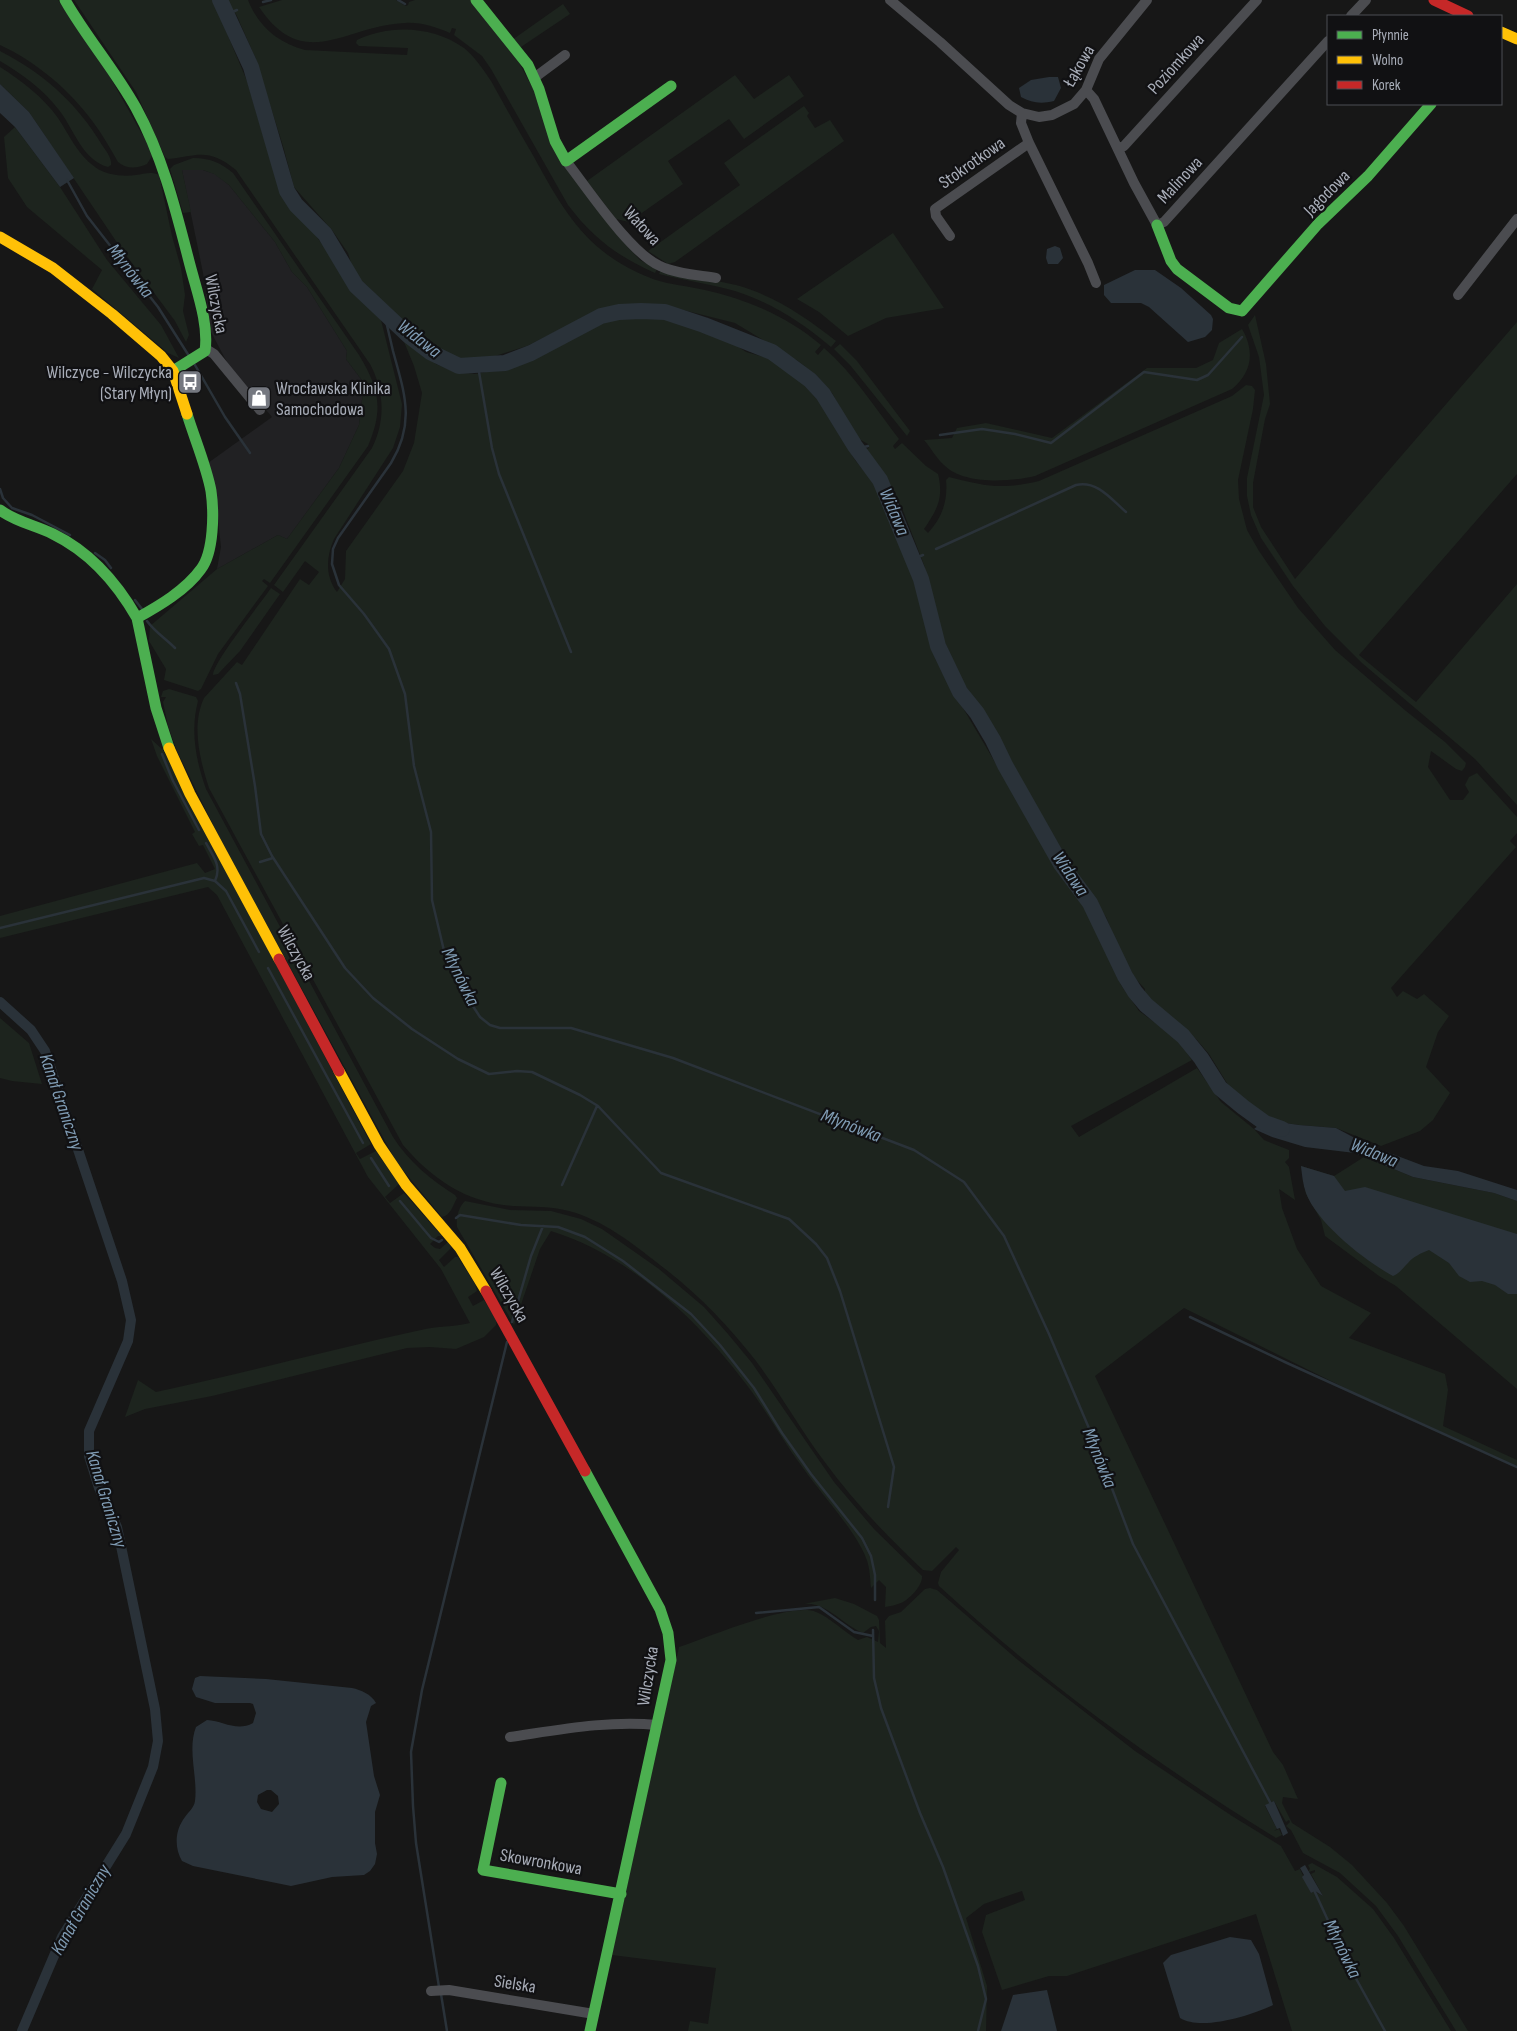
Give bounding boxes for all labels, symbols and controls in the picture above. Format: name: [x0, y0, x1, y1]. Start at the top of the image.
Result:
legend: [1327, 15, 1502, 105]
text: Płynnie: [1372, 26, 1409, 45]
street label: Poziomkowa: [1143, 29, 1209, 99]
street label: Łąkowa: [1058, 41, 1099, 91]
text: Wolno: [1372, 51, 1403, 70]
text: Korek: [1372, 76, 1401, 95]
street label: Stokrotkowa: [935, 133, 1009, 193]
street label: Malinowa: [1153, 152, 1207, 208]
street label: Jagodowa: [1299, 165, 1355, 221]
street label: Wałowa: [619, 202, 665, 250]
water label: Młynówka: [102, 239, 159, 303]
street label: Wilczycka: [200, 273, 232, 335]
water label: Widawa: [393, 315, 446, 363]
place label: Wilczyce - Wilczycka (Stary Młyn): [47, 362, 172, 404]
bus stop icon: Wilczyce - Wilczycka (Stary Młyn): [177, 369, 203, 395]
place label: Wrocławska Klinika Samochodowa: [276, 378, 391, 420]
shop icon: Wrocławska Klinika Samochodowa: [246, 385, 272, 411]
water label: Widawa: [874, 485, 914, 539]
water label: Widawa: [1047, 847, 1093, 901]
street label: Wilczycka: [272, 922, 320, 984]
water label: Młynówka: [436, 944, 484, 1010]
water label: Kanał Graniczny: [34, 1051, 89, 1154]
water label: Młynówka: [818, 1104, 885, 1148]
water label: Widawa: [1347, 1133, 1401, 1173]
street label: Wilczycka: [485, 1264, 533, 1326]
water label: Młynówka: [1077, 1425, 1121, 1492]
water label: Kanał Graniczny: [80, 1448, 132, 1551]
street label: Wilczycka: [633, 1645, 663, 1707]
street label: Skowronkowa: [498, 1844, 584, 1880]
water label: Kanał Graniczny: [46, 1860, 116, 1959]
water label: Młynówka: [1318, 1916, 1366, 1982]
street label: Sielska: [493, 1970, 537, 1998]

